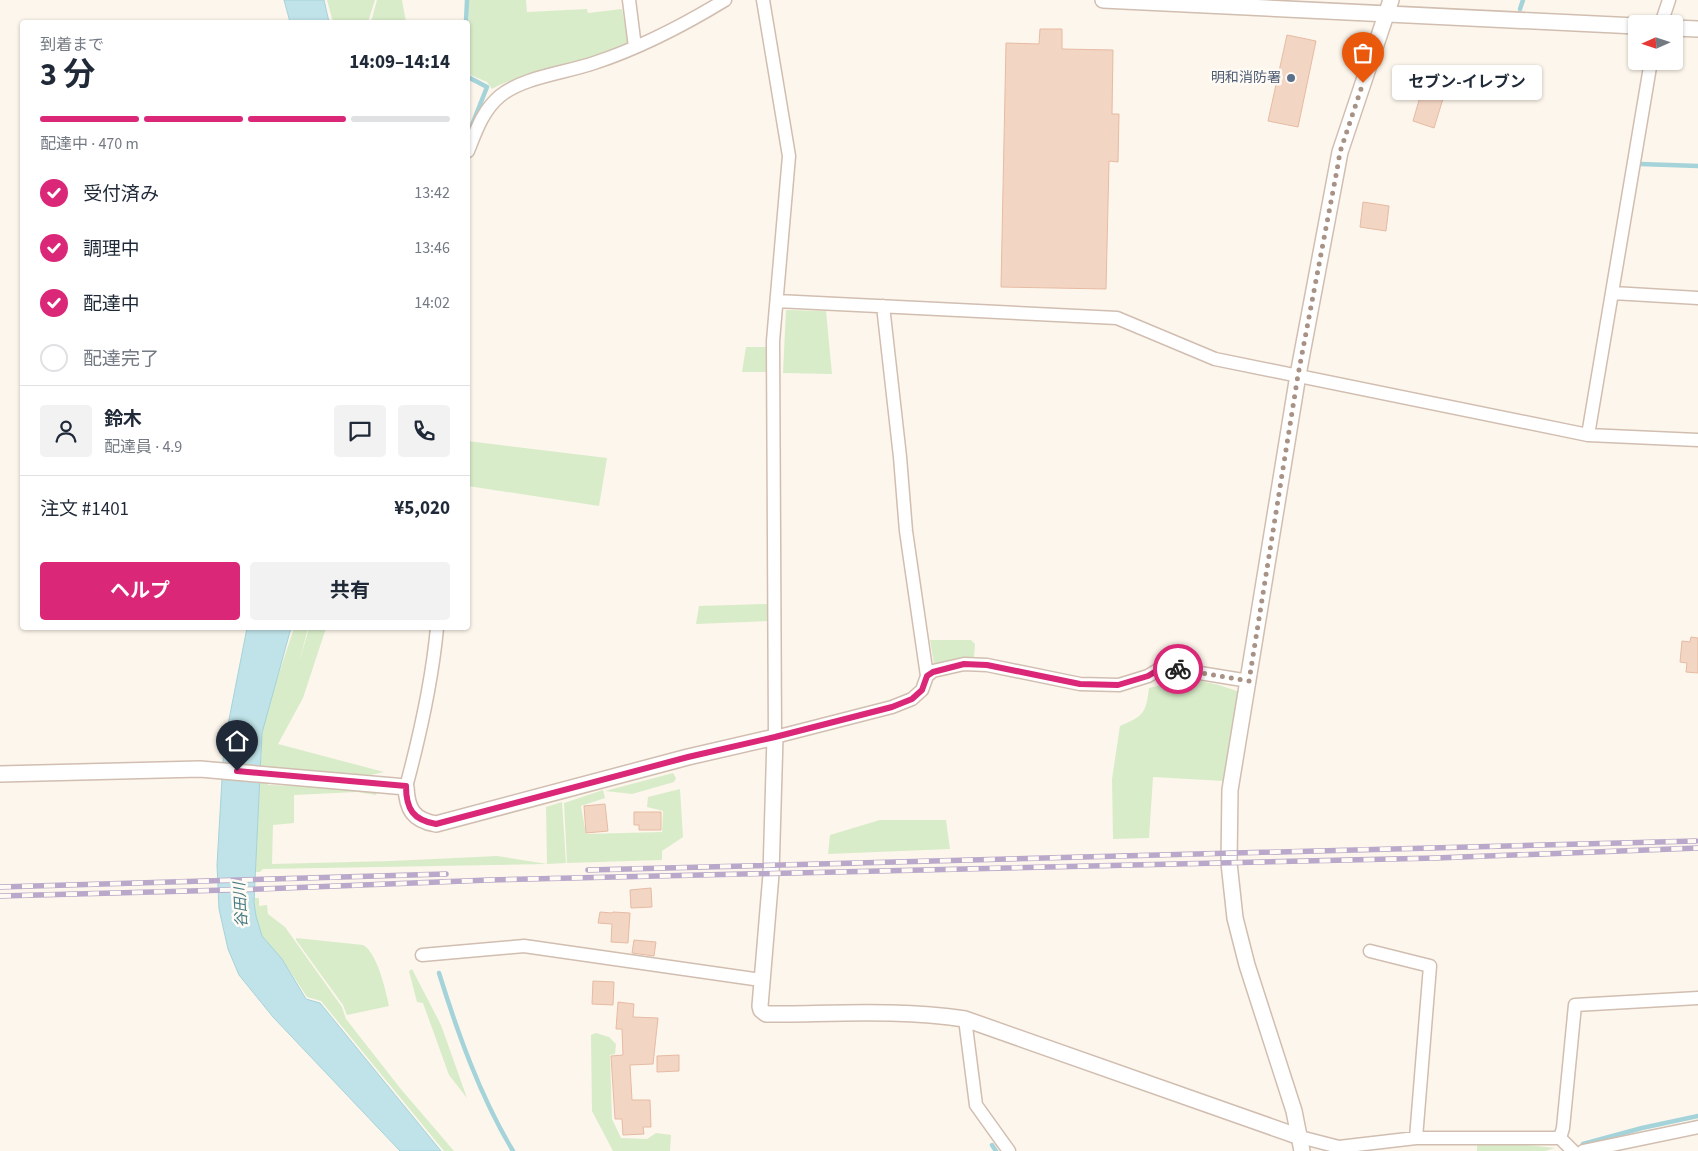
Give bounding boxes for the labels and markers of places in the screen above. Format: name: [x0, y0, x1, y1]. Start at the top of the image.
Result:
pin: [1342, 32, 1384, 83]
callout: セブン-イレブン: [1393, 66, 1543, 100]
place label: 明和消防署: [1211, 68, 1281, 88]
marker: 明和消防署: [1285, 72, 1297, 84]
pin: [216, 720, 258, 771]

